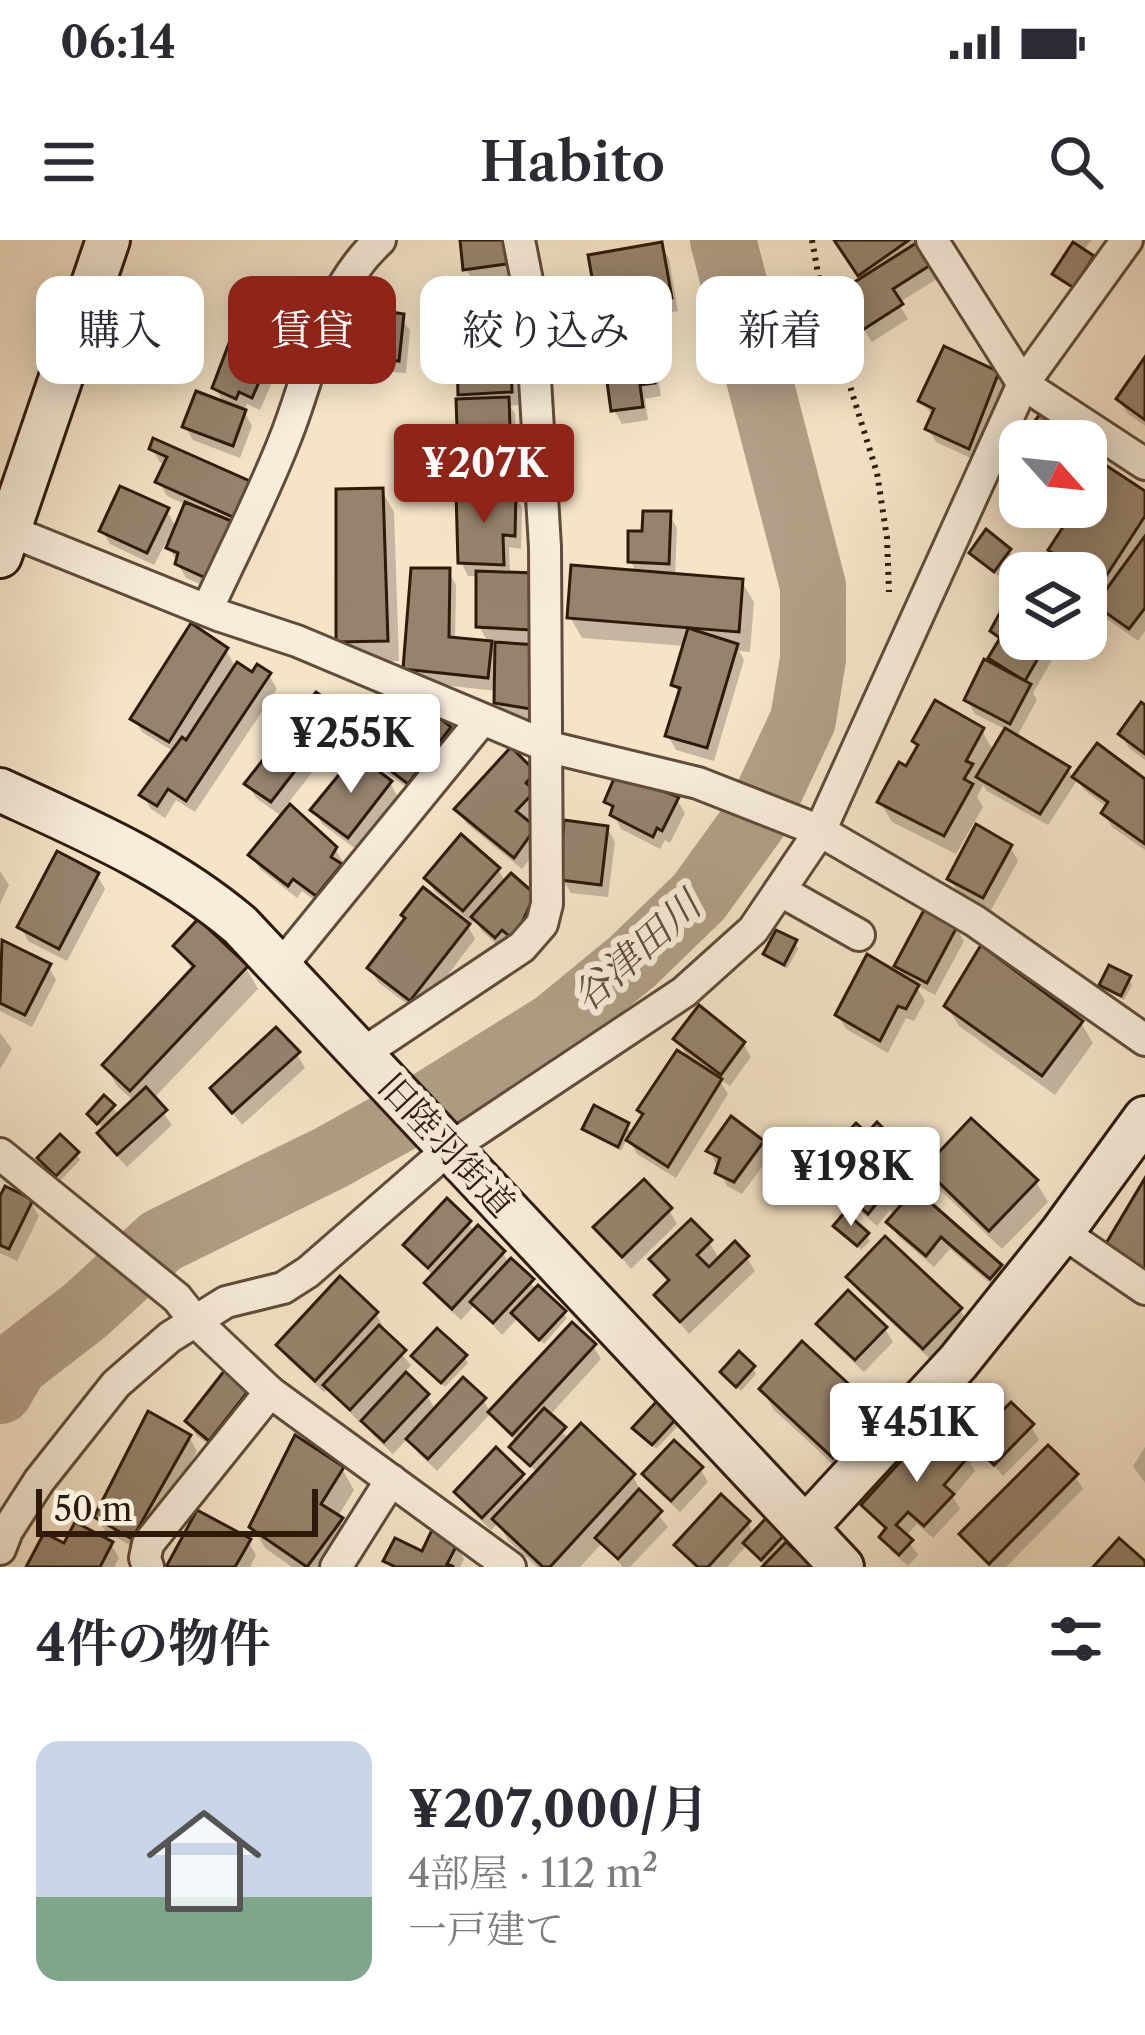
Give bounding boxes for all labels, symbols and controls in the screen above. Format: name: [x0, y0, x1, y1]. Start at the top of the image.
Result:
text: 06:14: [60, 14, 176, 70]
icon: menu: [36, 129, 102, 195]
text: Habito: [480, 129, 665, 195]
icon: search: [1043, 129, 1109, 195]
chip: 購入: [36, 276, 204, 384]
chip: 賃貸: [228, 276, 396, 384]
chip: 絞り込み: [420, 276, 672, 384]
chip: 新着: [696, 276, 864, 384]
north arrow: [999, 420, 1107, 528]
map controls: [999, 420, 1107, 660]
pin: ¥207K: [400, 424, 568, 526]
text: ¥207K: [421, 439, 547, 487]
button: layers: [999, 552, 1107, 660]
pin: ¥255K: [267, 694, 435, 796]
text: ¥255K: [289, 709, 413, 757]
water label: 谷津田川: [562, 878, 713, 1021]
street label: 旧陸羽街道: [370, 1064, 524, 1226]
pin: ¥198K: [767, 1127, 935, 1229]
text: ¥198K: [790, 1142, 912, 1190]
pin: ¥451K: [833, 1383, 1001, 1485]
text: ¥451K: [857, 1398, 977, 1446]
scale bar: [36, 1483, 318, 1536]
text: 50 m: [54, 1489, 132, 1530]
icon: filters: [1043, 1606, 1109, 1672]
text: 4件の物件: [36, 1612, 270, 1674]
text: ¥207,000/月: [408, 1778, 709, 1840]
icon: home: [132, 1789, 276, 1933]
text: 4部屋 · 112 m²: [408, 1849, 658, 1897]
text: 一戸建て: [408, 1905, 564, 1953]

